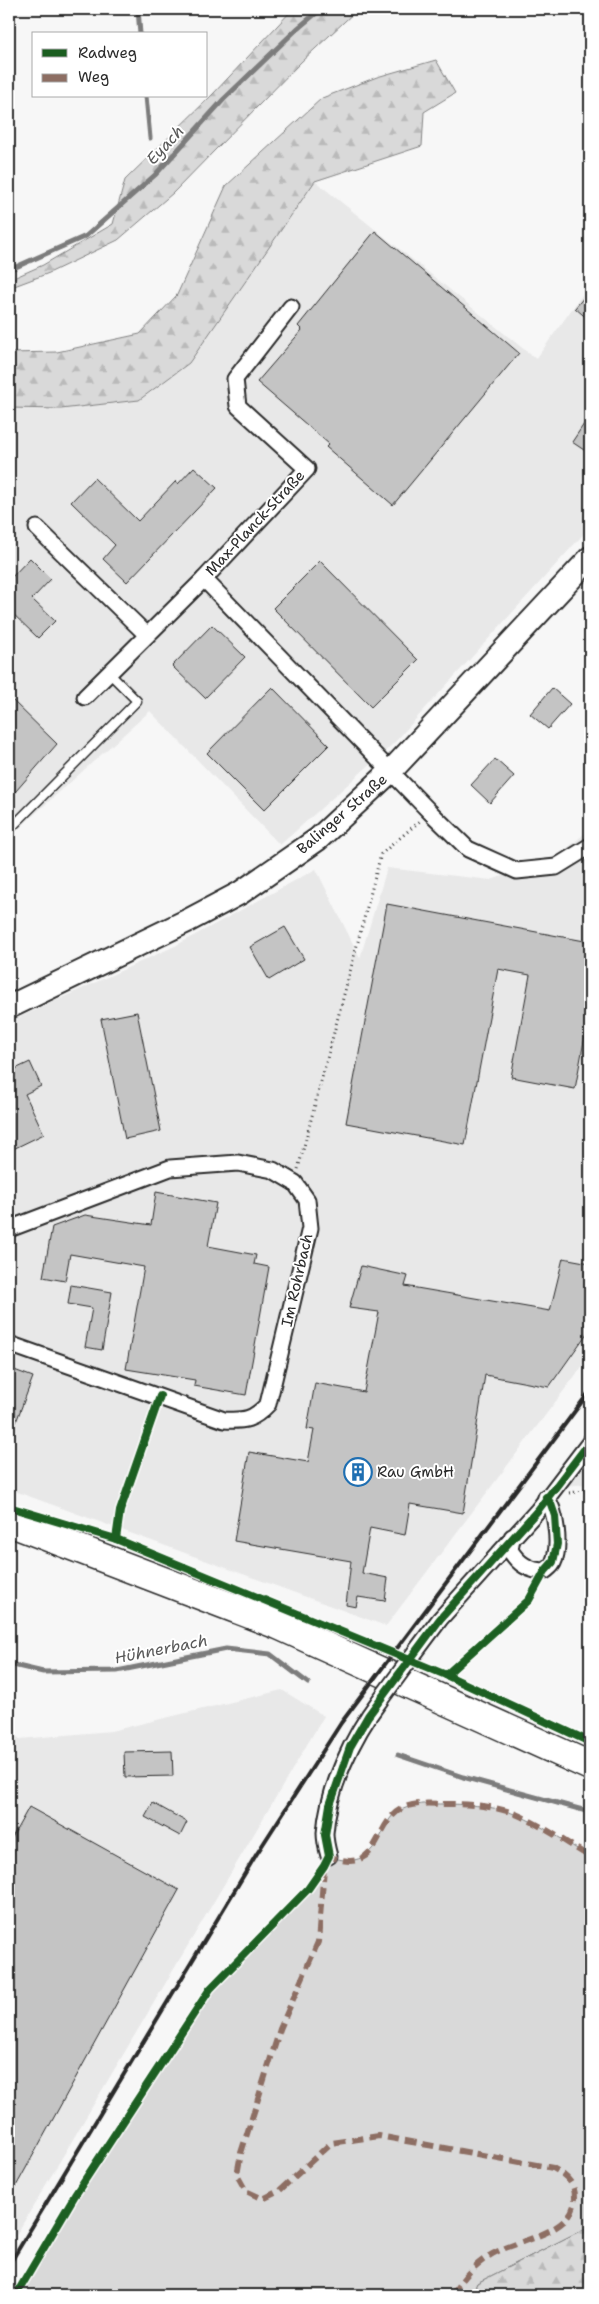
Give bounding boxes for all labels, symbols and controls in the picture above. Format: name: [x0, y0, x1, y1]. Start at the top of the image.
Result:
legend: [32, 32, 208, 98]
text: Radweg: [78, 43, 137, 63]
text: Weg: [78, 67, 109, 87]
water label: Eyach: [141, 121, 189, 169]
street label: Max-Planck-Straße: [201, 466, 309, 580]
street label: Balinger Straße: [293, 769, 391, 859]
street label: Im Rohrbach: [277, 1231, 317, 1329]
building icon: Rau GmbH: [343, 1457, 373, 1487]
place label: Rau GmbH: [377, 1462, 454, 1482]
water label: Hühnerbach: [113, 1630, 209, 1668]

